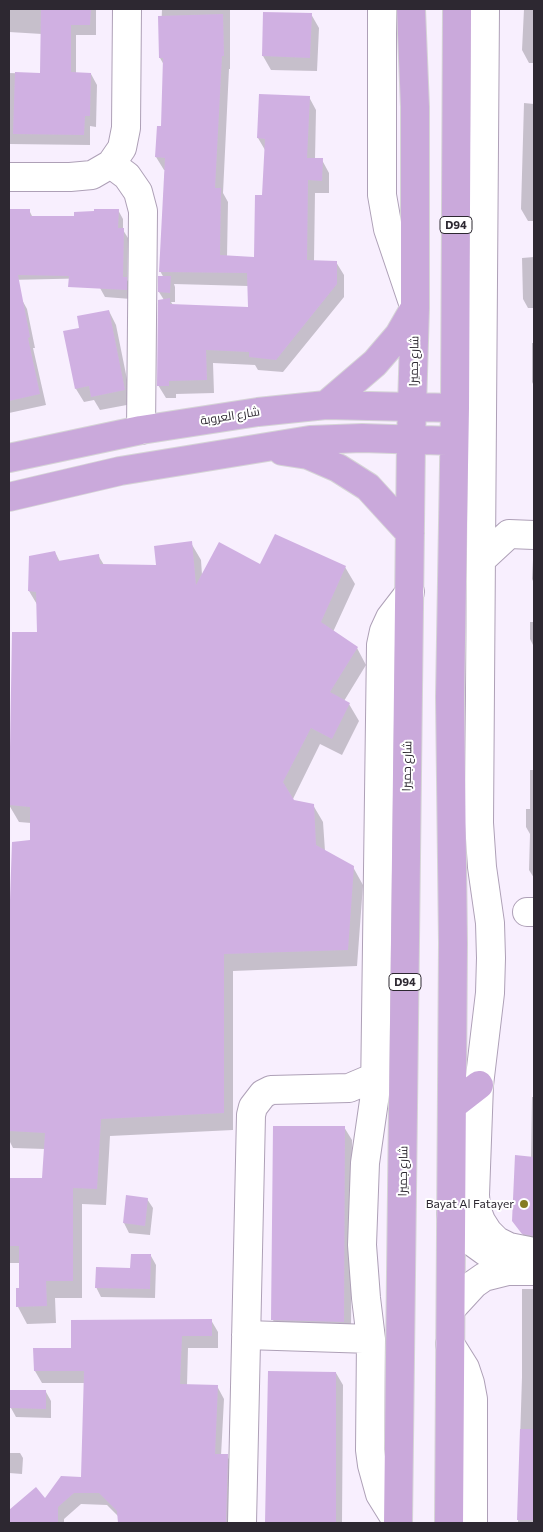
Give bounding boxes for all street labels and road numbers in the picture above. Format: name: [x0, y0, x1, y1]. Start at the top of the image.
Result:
road number: D94: [440, 216, 472, 234]
street label: شارع جميرا: [406, 336, 422, 386]
street label: شارع العروبة: [199, 404, 261, 428]
street label: شارع جميرا: [399, 741, 415, 791]
road number: D94: [389, 974, 421, 990]
street label: شارع جميرا: [395, 1146, 411, 1196]

